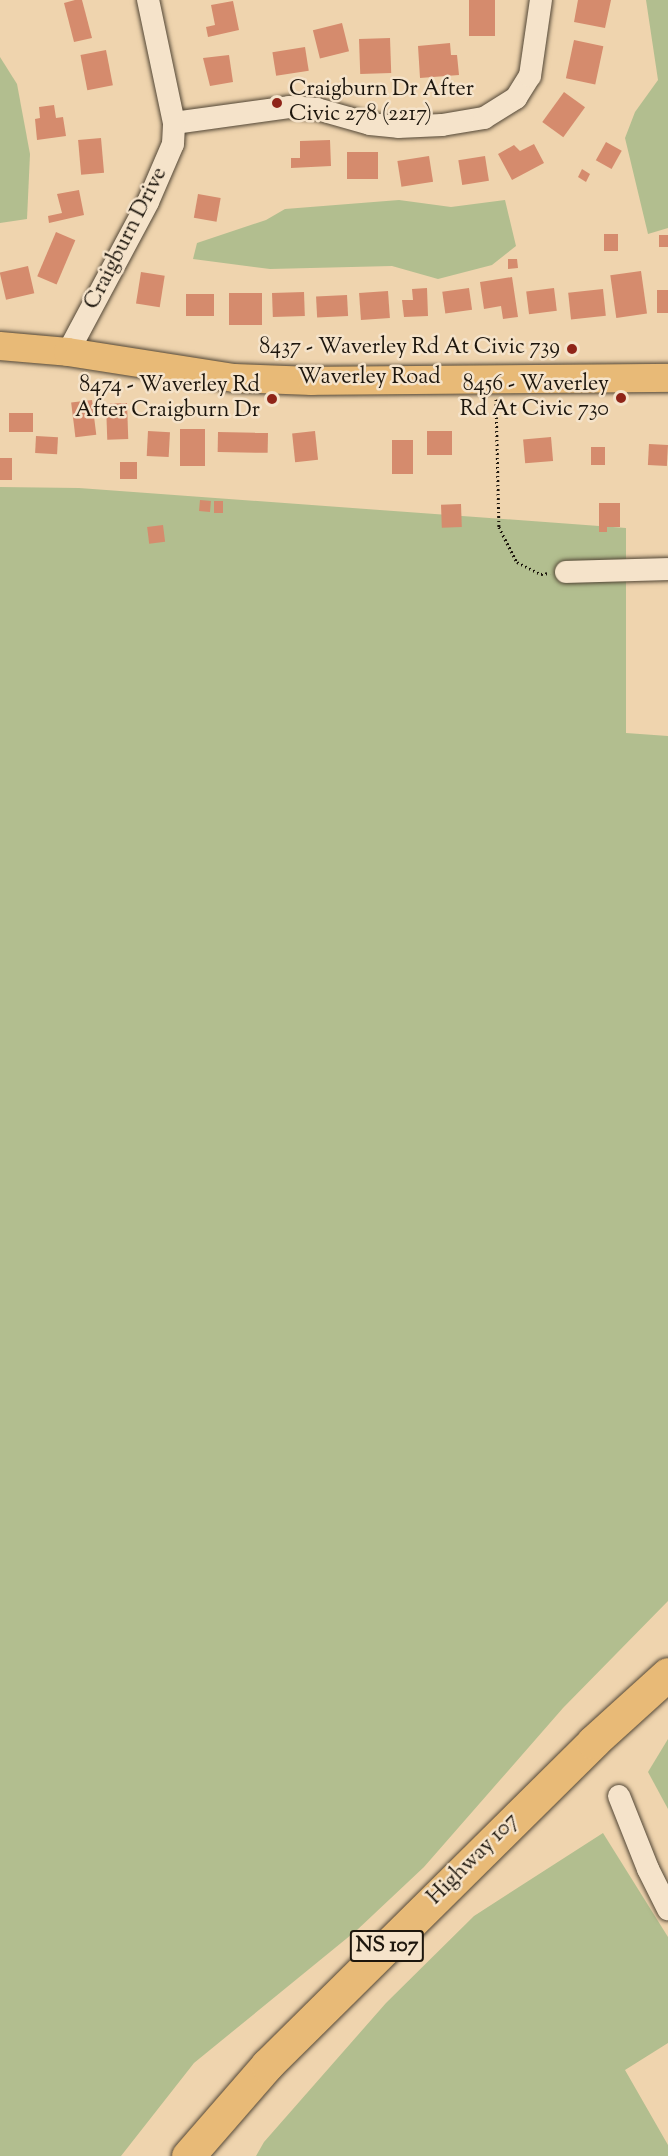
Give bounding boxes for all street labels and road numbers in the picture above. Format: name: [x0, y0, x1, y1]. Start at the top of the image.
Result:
street label: Craigburn Drive: [80, 163, 174, 315]
street label: Waverley Road: [297, 366, 441, 392]
street label: Highway 107: [423, 1809, 525, 1911]
road number: NS 107: [350, 1928, 424, 1964]

